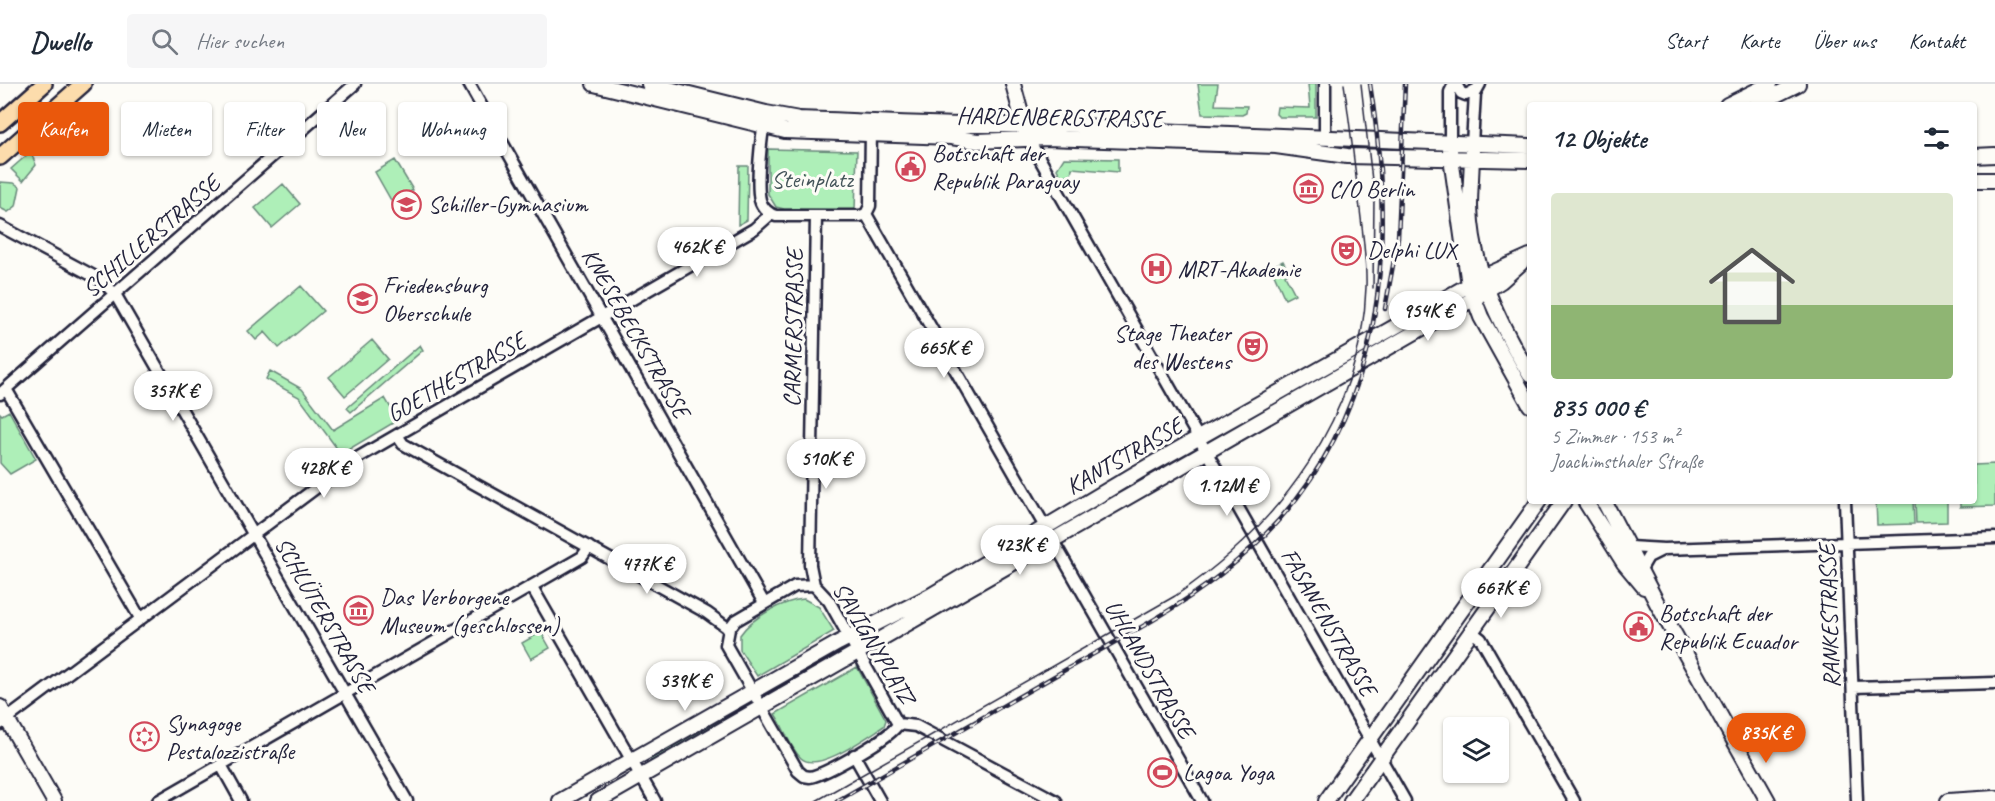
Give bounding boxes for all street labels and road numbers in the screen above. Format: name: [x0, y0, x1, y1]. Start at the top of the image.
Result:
street label: HARDENBERGSTRASSE: [956, 100, 1166, 134]
street label: SCHILLERSTRASSE: [76, 166, 228, 304]
street label: KNESEBECKSTRASSE: [575, 243, 698, 426]
street label: CARMERSTRASSE: [777, 245, 809, 407]
street label: GOETHESTRASSE: [381, 324, 533, 429]
street label: KANTSTRASSE: [1060, 409, 1190, 501]
street label: SCHLÜTERSTRASSE: [268, 532, 383, 701]
street label: RANKESTRASSE: [1811, 540, 1847, 688]
street label: FASANENSTRASSE: [1275, 543, 1385, 704]
street label: SAVIGNYPLATZ: [826, 577, 924, 712]
street label: UHLANDSTRASSE: [1098, 594, 1203, 746]

